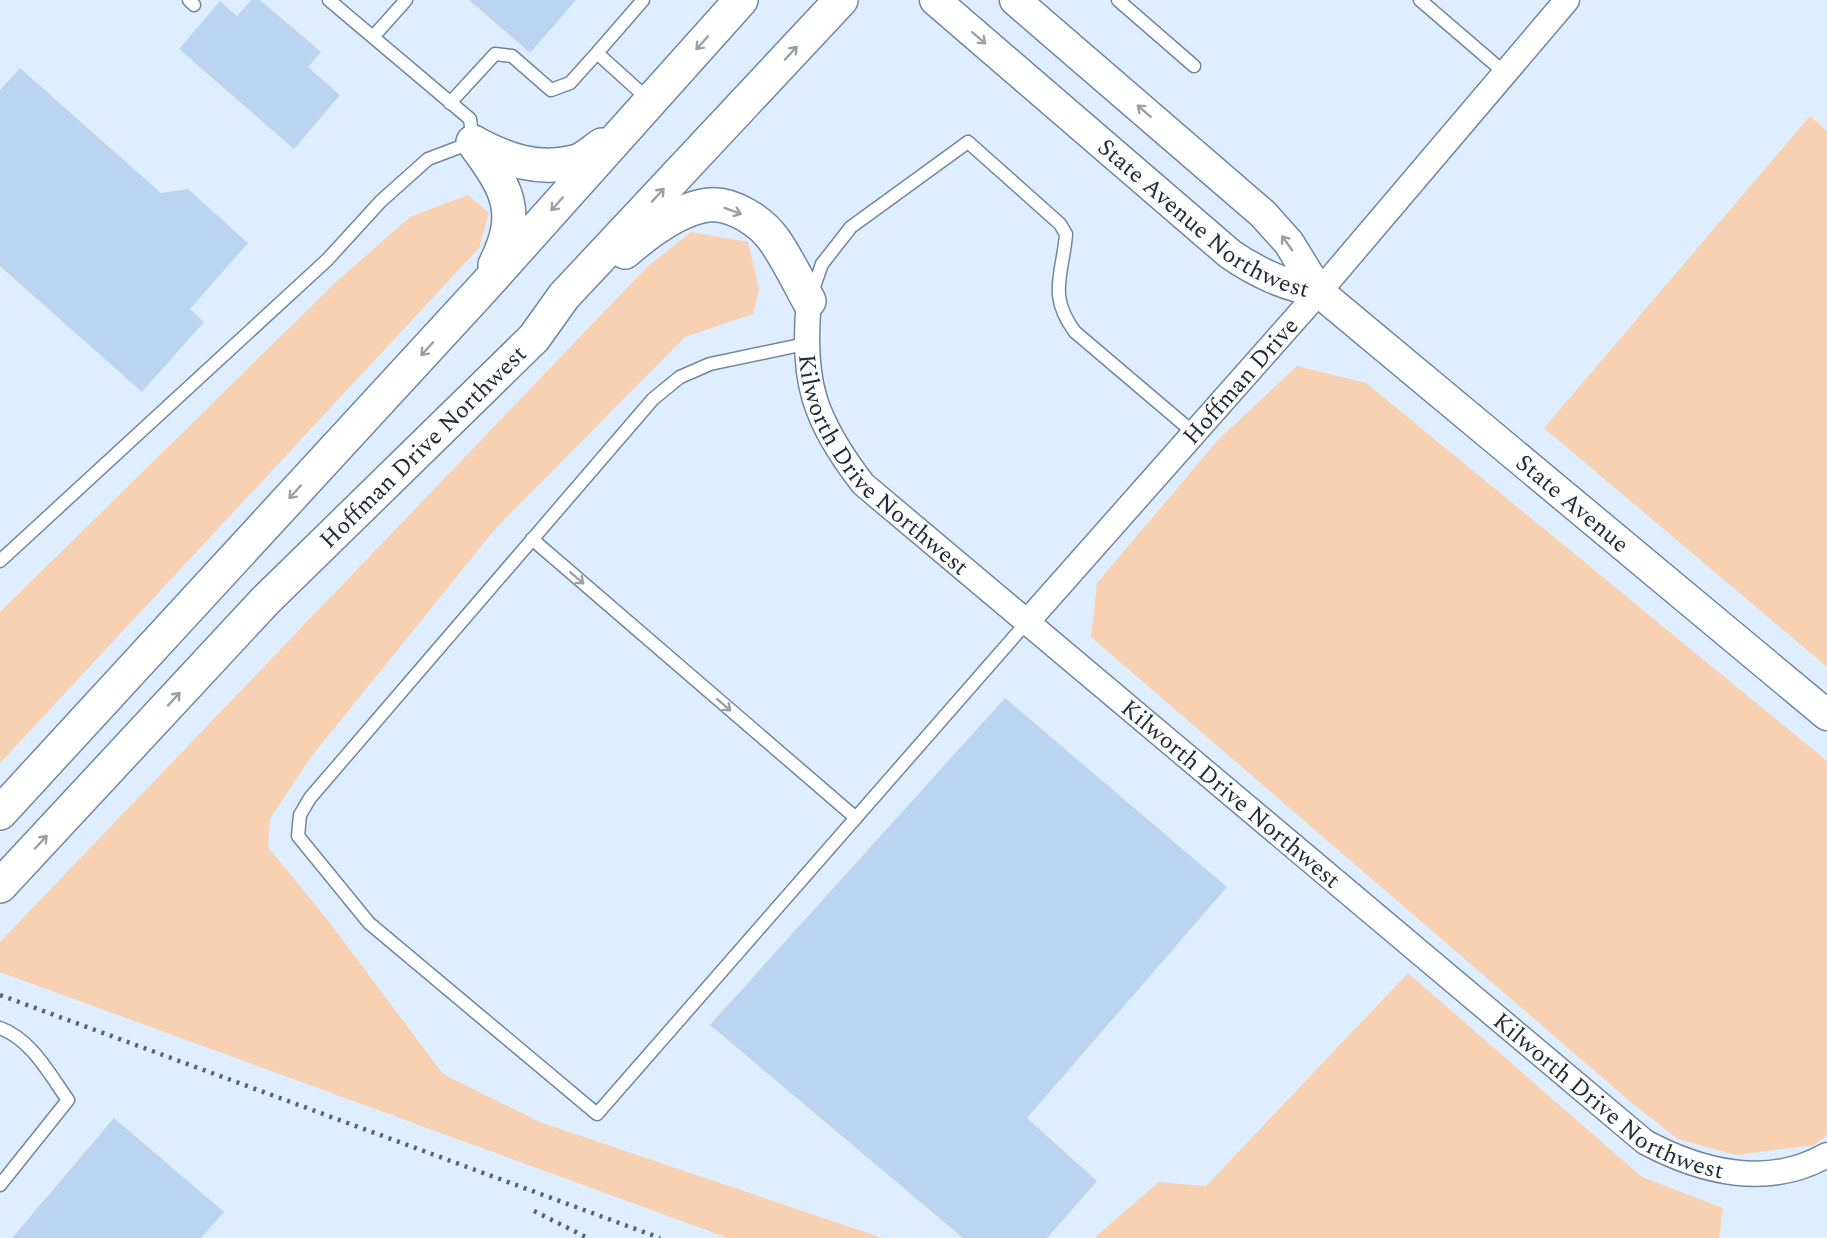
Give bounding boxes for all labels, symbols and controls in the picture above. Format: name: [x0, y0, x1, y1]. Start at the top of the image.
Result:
one-way arrow: [972, 31, 987, 45]
one-way arrow: [695, 35, 709, 50]
one-way arrow: [784, 46, 798, 61]
one-way arrow: [1137, 104, 1152, 118]
street label: State Avenue Northwest: [1089, 130, 1313, 308]
one-way arrow: [651, 188, 665, 203]
one-way arrow: [550, 196, 564, 211]
one-way arrow: [723, 207, 742, 218]
one-way arrow: [1281, 235, 1293, 251]
street label: Hoffman Drive: [1175, 310, 1308, 453]
street label: Hoffman Drive Northwest: [312, 337, 536, 557]
one-way arrow: [420, 341, 434, 356]
street label: Kilworth Drive Northwest: [788, 353, 976, 585]
street label: State Avenue: [1507, 446, 1637, 562]
one-way arrow: [288, 485, 302, 500]
one-way arrow: [569, 571, 585, 584]
one-way arrow: [167, 691, 181, 706]
street label: Kilworth Drive Northwest: [1113, 691, 1348, 898]
one-way arrow: [716, 698, 731, 712]
one-way arrow: [34, 834, 48, 849]
street label: Kilworth Drive Northwest: [1484, 1004, 1727, 1189]

